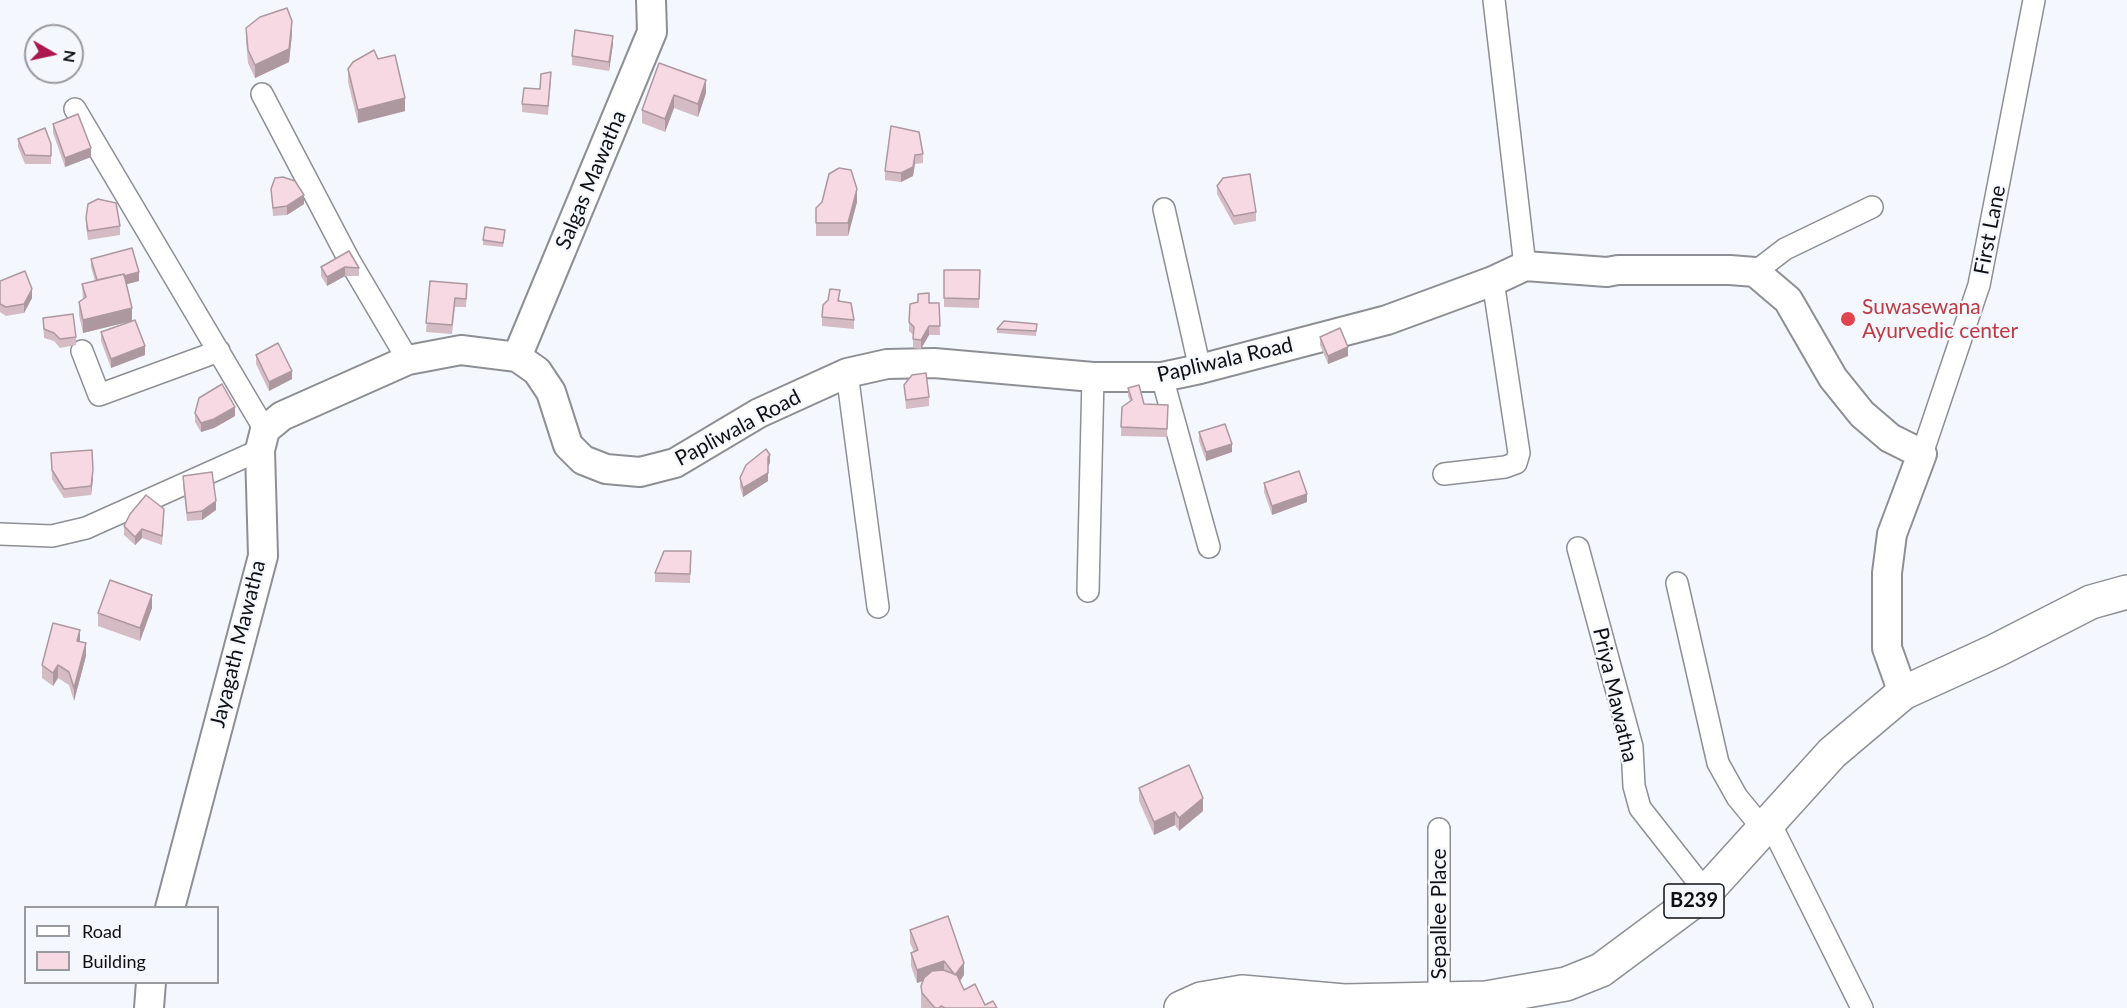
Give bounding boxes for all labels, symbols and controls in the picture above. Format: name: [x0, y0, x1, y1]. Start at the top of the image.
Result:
north arrow: [24, 24, 84, 84]
text: N: [60, 49, 81, 64]
street label: Salgas Mawatha: [550, 107, 632, 253]
street label: First Lane: [1969, 183, 2011, 277]
place label: Suwasewana Ayurvedic center: [1862, 294, 2018, 344]
marker: Suwasewana Ayurvedic center: [1839, 310, 1857, 328]
street label: Papliwala Road: [1155, 332, 1295, 388]
street label: Papliwala Road: [671, 384, 805, 472]
street label: Jayagath Mawatha: [205, 558, 271, 730]
street label: Priya Mawatha: [1587, 625, 1643, 765]
street label: Sepallee Place: [1426, 849, 1452, 979]
road number: B239: [1664, 884, 1724, 918]
legend: [24, 906, 219, 984]
text: Road: [82, 920, 122, 942]
text: Building: [82, 950, 146, 972]

